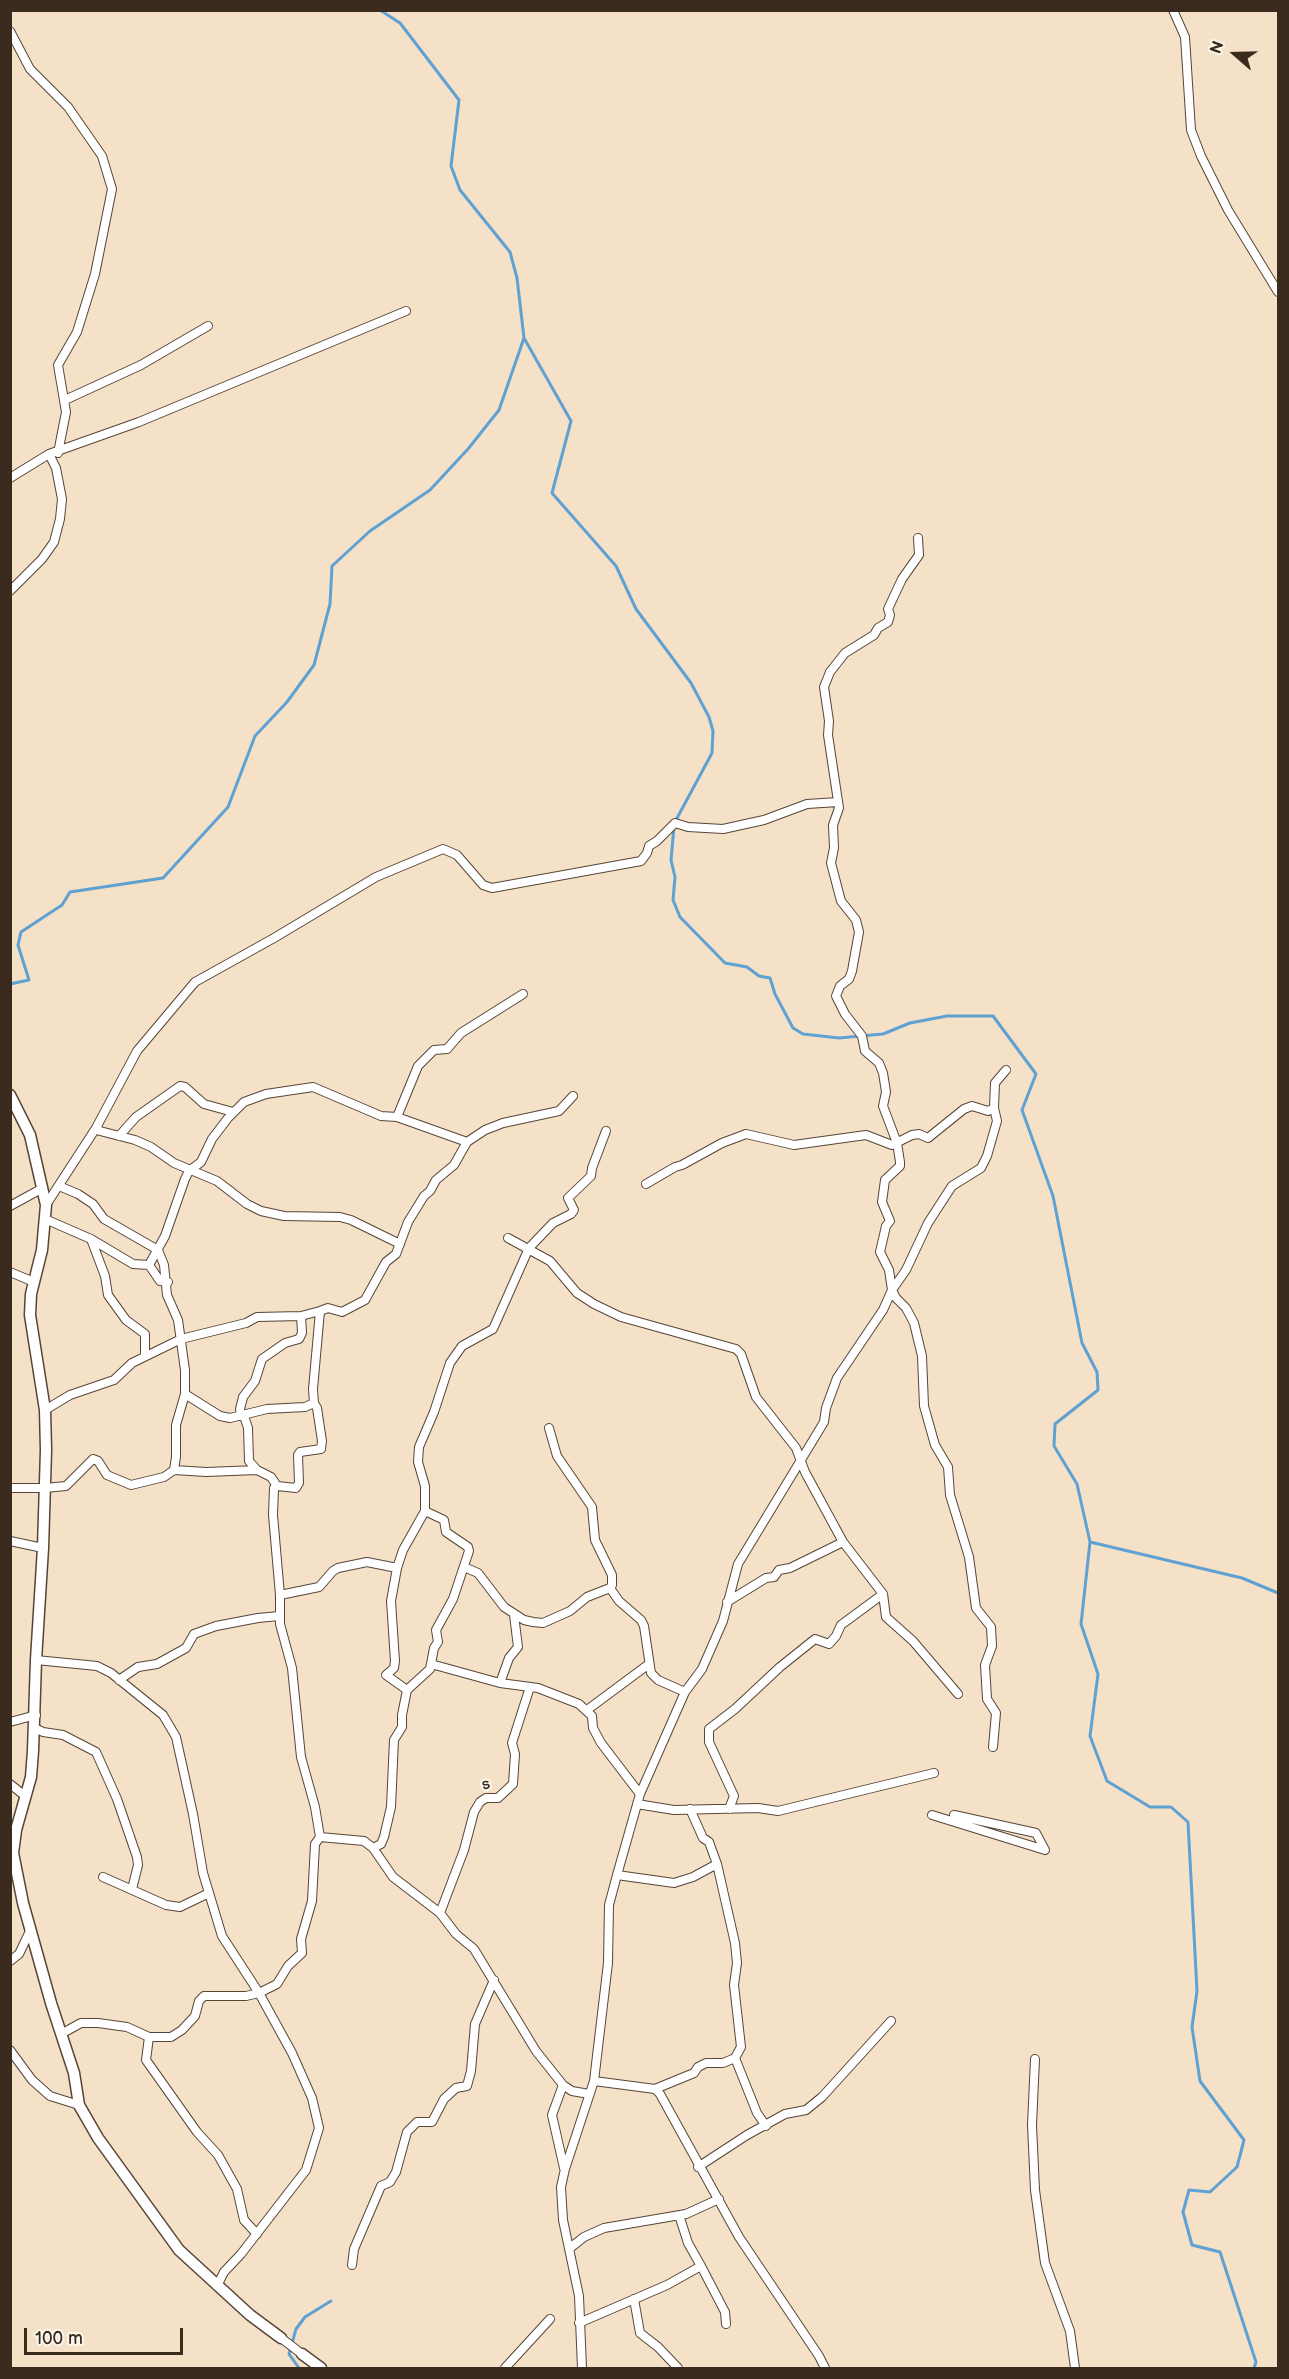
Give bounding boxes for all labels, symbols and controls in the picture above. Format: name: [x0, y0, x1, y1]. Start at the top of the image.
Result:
north arrow: [1205, 24, 1265, 84]
text: N: [1207, 39, 1229, 57]
street label: s: [479, 1775, 493, 1795]
scale bar: [27, 2316, 186, 2354]
text: 100 m: [35, 2328, 83, 2349]

